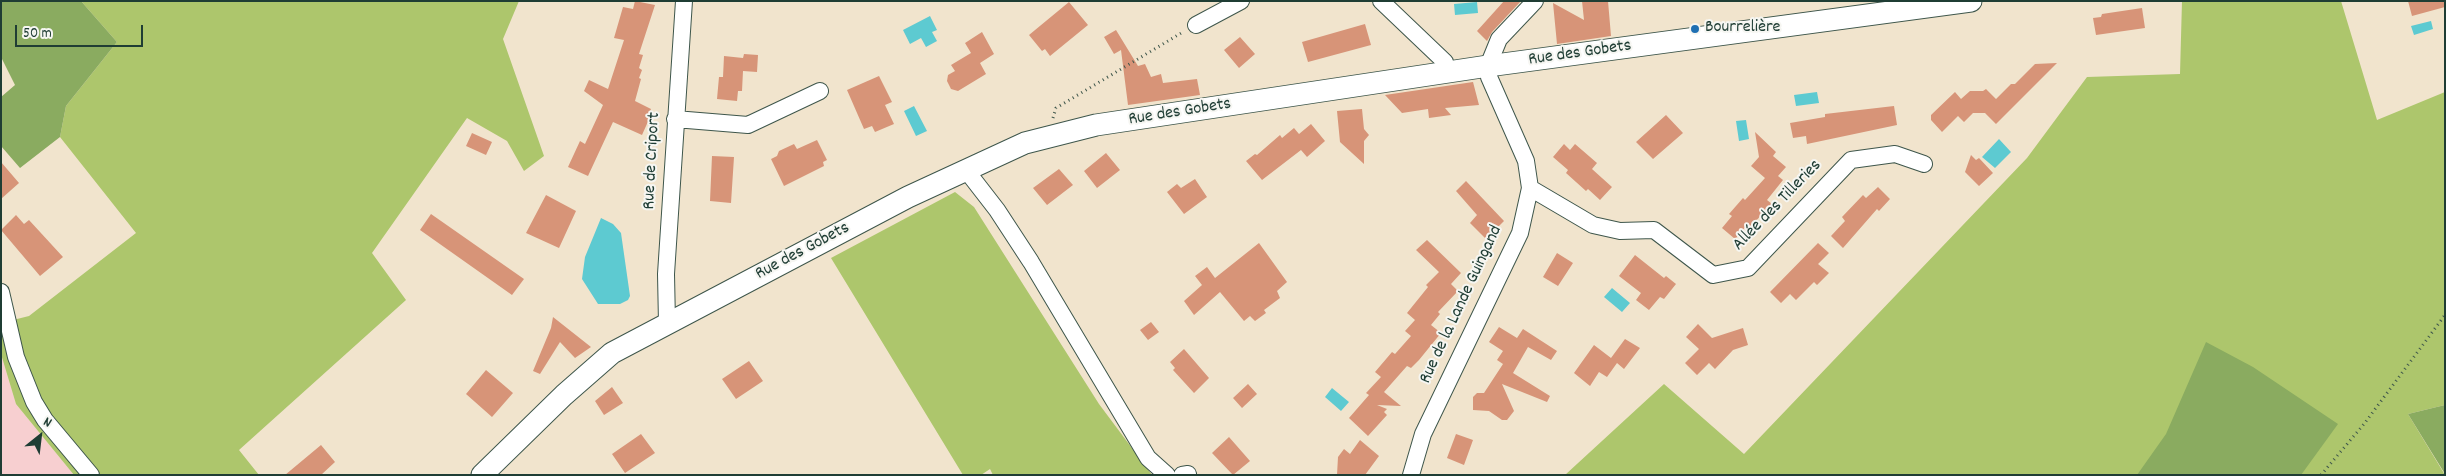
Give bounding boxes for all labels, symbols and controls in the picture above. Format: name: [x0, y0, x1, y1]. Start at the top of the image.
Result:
scale bar: [18, 15, 145, 47]
place label: Bourrelière: [1705, 18, 1781, 40]
text: 50 m: [23, 23, 52, 45]
marker: Bourrelière: [1689, 23, 1701, 35]
street label: Rue des Gobets: [1527, 36, 1633, 72]
street label: Rue des Gobets: [1127, 94, 1233, 132]
street label: Rue de Criport: [640, 112, 666, 210]
street label: Allée des Tilleries: [1729, 156, 1827, 256]
street label: Rue des Gobets: [752, 218, 854, 286]
street label: Rue de la Lande Guingand: [1416, 222, 1508, 388]
north arrow: [15, 411, 65, 461]
text: N: [39, 412, 55, 433]

